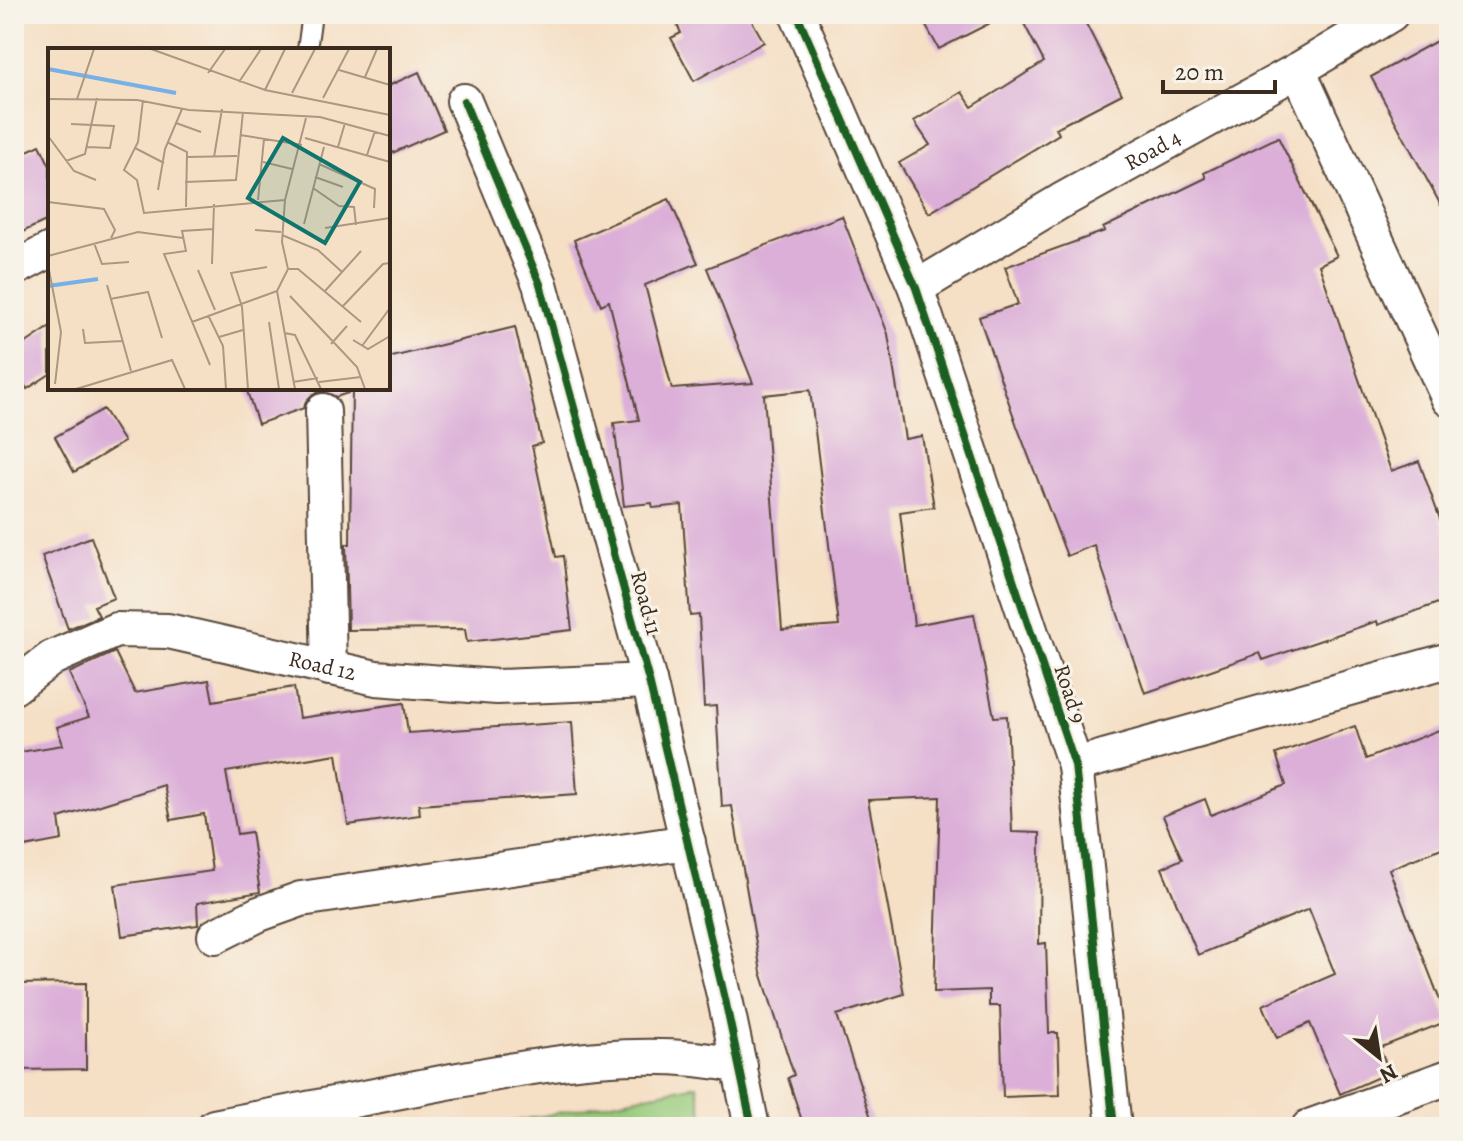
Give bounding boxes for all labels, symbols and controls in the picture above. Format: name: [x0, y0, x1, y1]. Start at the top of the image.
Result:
scale bar: [1163, 44, 1275, 94]
inset map: [48, 48, 390, 390]
text: 20 m: [1175, 56, 1224, 88]
street label: Road 4: [1119, 123, 1186, 178]
street label: Road 11: [623, 568, 669, 638]
street label: Road 12: [286, 644, 359, 688]
street label: Road 9: [1046, 661, 1094, 727]
north arrow: [1339, 1017, 1419, 1097]
text: N: [1374, 1056, 1403, 1090]

